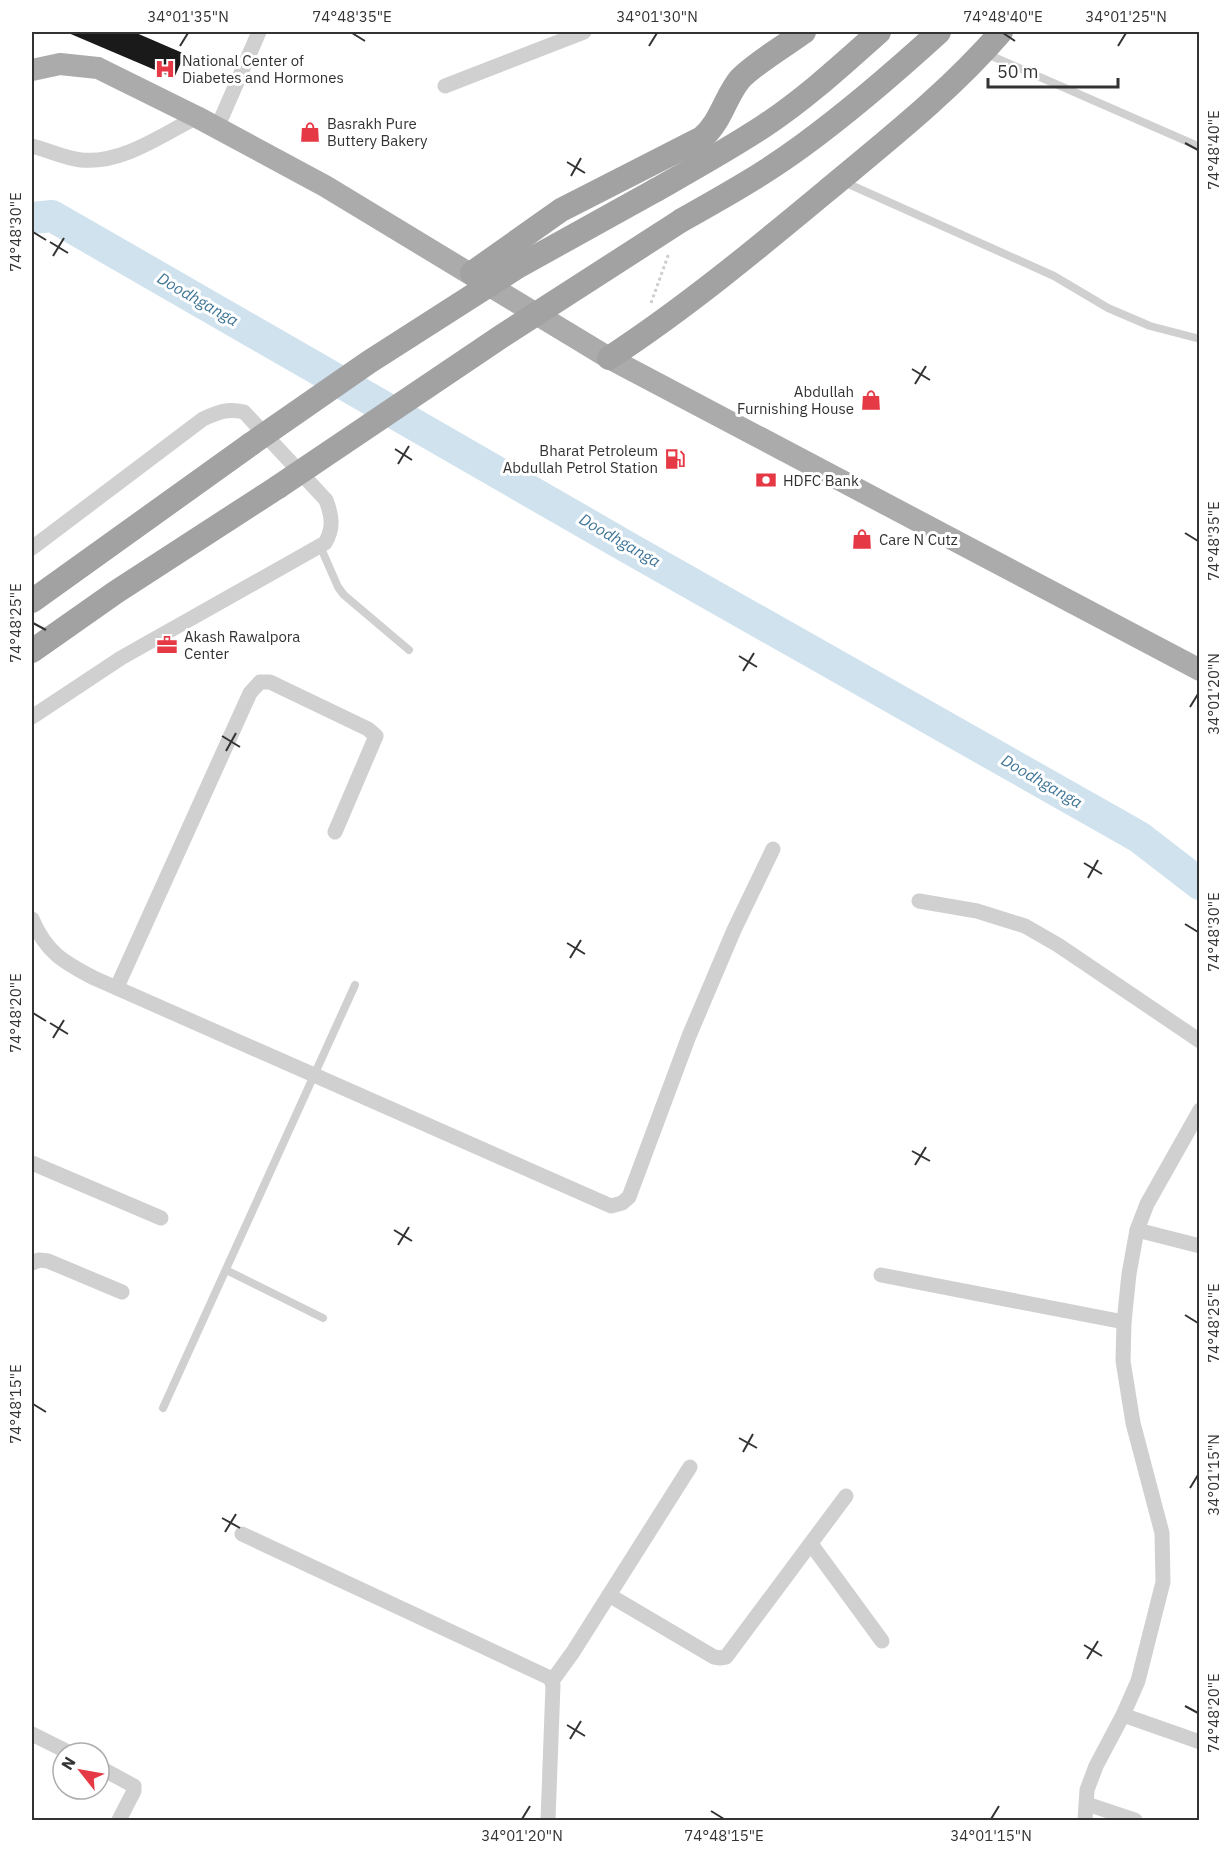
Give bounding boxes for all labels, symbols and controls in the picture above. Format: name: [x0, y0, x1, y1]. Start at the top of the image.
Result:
text: 34°01'35"N: [147, 7, 229, 26]
text: 74°48'35"E: [312, 7, 392, 26]
text: 34°01'30"N: [616, 7, 698, 26]
text: 74°48'40"E: [963, 7, 1043, 26]
text: 34°01'25"N: [1085, 7, 1167, 26]
place label: National Center of Diabetes and Hormones: [182, 51, 344, 87]
scale bar: [988, 51, 1118, 89]
hospital icon: National Center of Diabetes and Hormones: [153, 57, 177, 81]
text: 50 m: [997, 60, 1039, 83]
text: 74°48'40"E: [1204, 110, 1223, 190]
place label: Basrakh Pure Buttery Bakery: [327, 114, 428, 150]
shop icon: Basrakh Pure Buttery Bakery: [298, 120, 322, 144]
text: 74°48'30"E: [6, 192, 25, 272]
water label: Doodhganga: [154, 268, 242, 330]
place label: Abdullah Furnishing House: [737, 382, 854, 418]
shop icon: Abdullah Furnishing House: [859, 388, 883, 412]
place label: Bharat Petroleum Abdullah Petrol Station: [503, 441, 658, 477]
fuel station icon: Bharat Petroleum Abdullah Petrol Station: [663, 447, 687, 471]
bank icon: HDFC Bank: [754, 468, 778, 492]
place label: HDFC Bank: [783, 471, 859, 490]
text: 74°48'35"E: [1204, 501, 1223, 581]
water label: Doodhganga: [576, 509, 664, 571]
shop icon: Care N Cutz: [850, 527, 874, 551]
place label: Care N Cutz: [879, 530, 958, 549]
text: 74°48'25"E: [6, 583, 25, 663]
place label: Akash Rawalpora Center: [184, 627, 300, 663]
office icon: Akash Rawalpora Center: [155, 633, 179, 657]
text: 34°01'20"N: [1204, 653, 1223, 735]
water label: Doodhganga: [998, 750, 1086, 812]
text: 74°48'30"E: [1204, 892, 1223, 972]
text: 74°48'20"E: [6, 973, 25, 1053]
text: 74°48'25"E: [1204, 1283, 1223, 1363]
text: 74°48'15"E: [6, 1364, 25, 1444]
text: 34°01'15"N: [1204, 1434, 1223, 1516]
text: 74°48'20"E: [1204, 1673, 1223, 1753]
north arrow: [51, 1741, 111, 1801]
text: N: [57, 1753, 80, 1773]
text: 34°01'20"N: [481, 1826, 563, 1845]
text: 74°48'15"E: [684, 1826, 764, 1845]
text: 34°01'15"N: [950, 1826, 1032, 1845]

